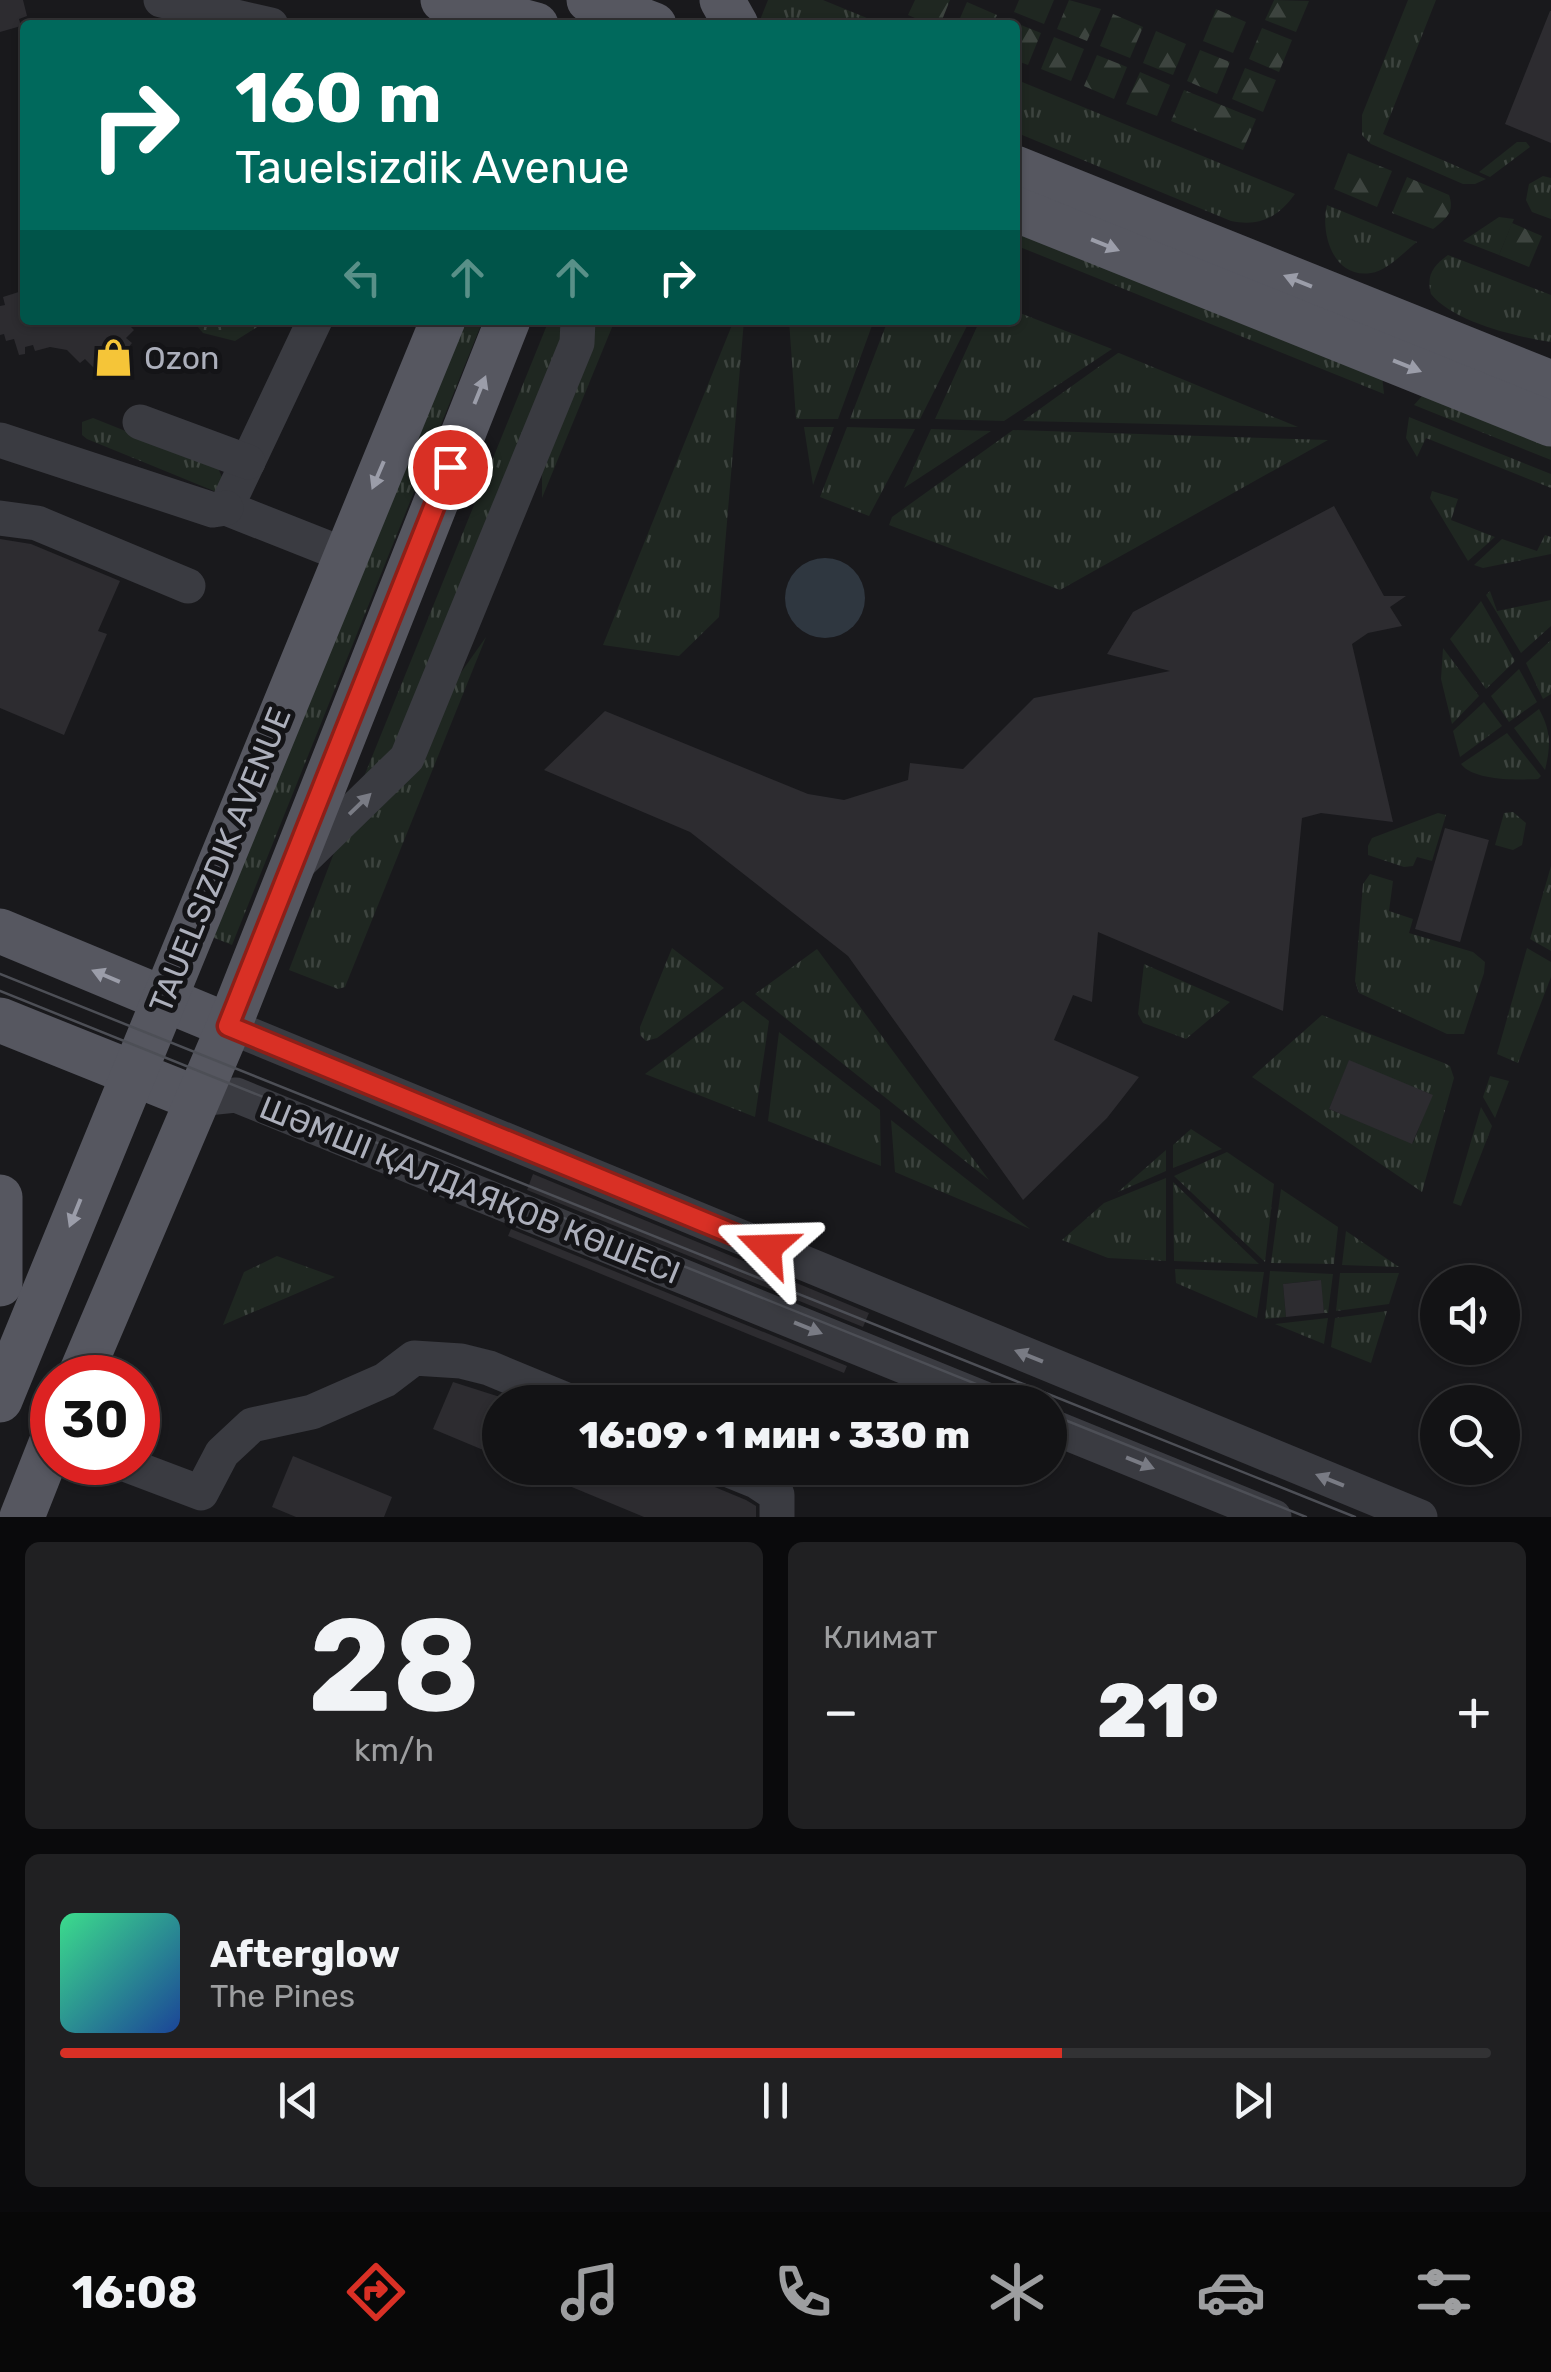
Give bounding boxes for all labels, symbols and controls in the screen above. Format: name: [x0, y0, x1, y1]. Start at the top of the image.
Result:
text: 160 m: [235, 57, 442, 140]
icon: right: [70, 60, 200, 190]
text: Tauelsizdik Avenue: [235, 141, 629, 194]
one-way arrow: [1091, 237, 1121, 253]
icon: left: [335, 250, 390, 305]
icon: ahead: [440, 250, 495, 305]
icon: ahead: [545, 250, 600, 305]
icon: right: [650, 250, 705, 305]
one-way arrow: [1283, 273, 1313, 289]
shop icon: Ozon: [93, 337, 135, 379]
place label: Ozon: [144, 339, 220, 377]
one-way arrow: [1392, 358, 1422, 374]
one-way arrow: [473, 375, 489, 405]
pin: [408, 425, 493, 510]
icon: arrive: [423, 440, 478, 495]
one-way arrow: [370, 460, 386, 490]
street label: TAUELSIZDIK AVENUE: [141, 702, 299, 1018]
one-way arrow: [347, 793, 371, 817]
one-way arrow: [91, 967, 121, 983]
street label: ШӘМШІ ҚАЛДАЯҚОВ КӨШЕСІ: [254, 1088, 686, 1292]
position arrow: [715, 1196, 819, 1300]
one-way arrow: [67, 1198, 83, 1228]
map controls: [1420, 1265, 1520, 1485]
button: sound: [1420, 1265, 1520, 1365]
one-way arrow: [793, 1321, 823, 1337]
one-way arrow: [1014, 1347, 1044, 1363]
speed limit sign: 30: [30, 1355, 160, 1485]
button: search: [1420, 1385, 1520, 1485]
text: 16:09 · 1 мин · 330 m: [579, 1412, 970, 1458]
one-way arrow: [1126, 1455, 1156, 1471]
one-way arrow: [1315, 1471, 1345, 1487]
text: 28: [308, 1588, 480, 1743]
text: Климат: [823, 1618, 937, 1656]
text: 21°: [1097, 1667, 1219, 1756]
text: −: [823, 1679, 859, 1744]
text: +: [1457, 1679, 1491, 1744]
text: km/h: [354, 1731, 434, 1769]
text: Afterglow: [210, 1931, 400, 1977]
text: The Pines: [210, 1977, 355, 2015]
icon: previous: [271, 2073, 326, 2128]
icon: pause: [748, 2073, 803, 2128]
icon: next: [1225, 2073, 1280, 2128]
icon: directions: [341, 2257, 411, 2327]
icon: music: [555, 2257, 625, 2327]
icon: phone: [768, 2257, 838, 2327]
icon: climate: [982, 2257, 1052, 2327]
icon: car: [1196, 2257, 1266, 2327]
icon: filters: [1409, 2257, 1479, 2327]
text: 16:08: [72, 2266, 198, 2319]

